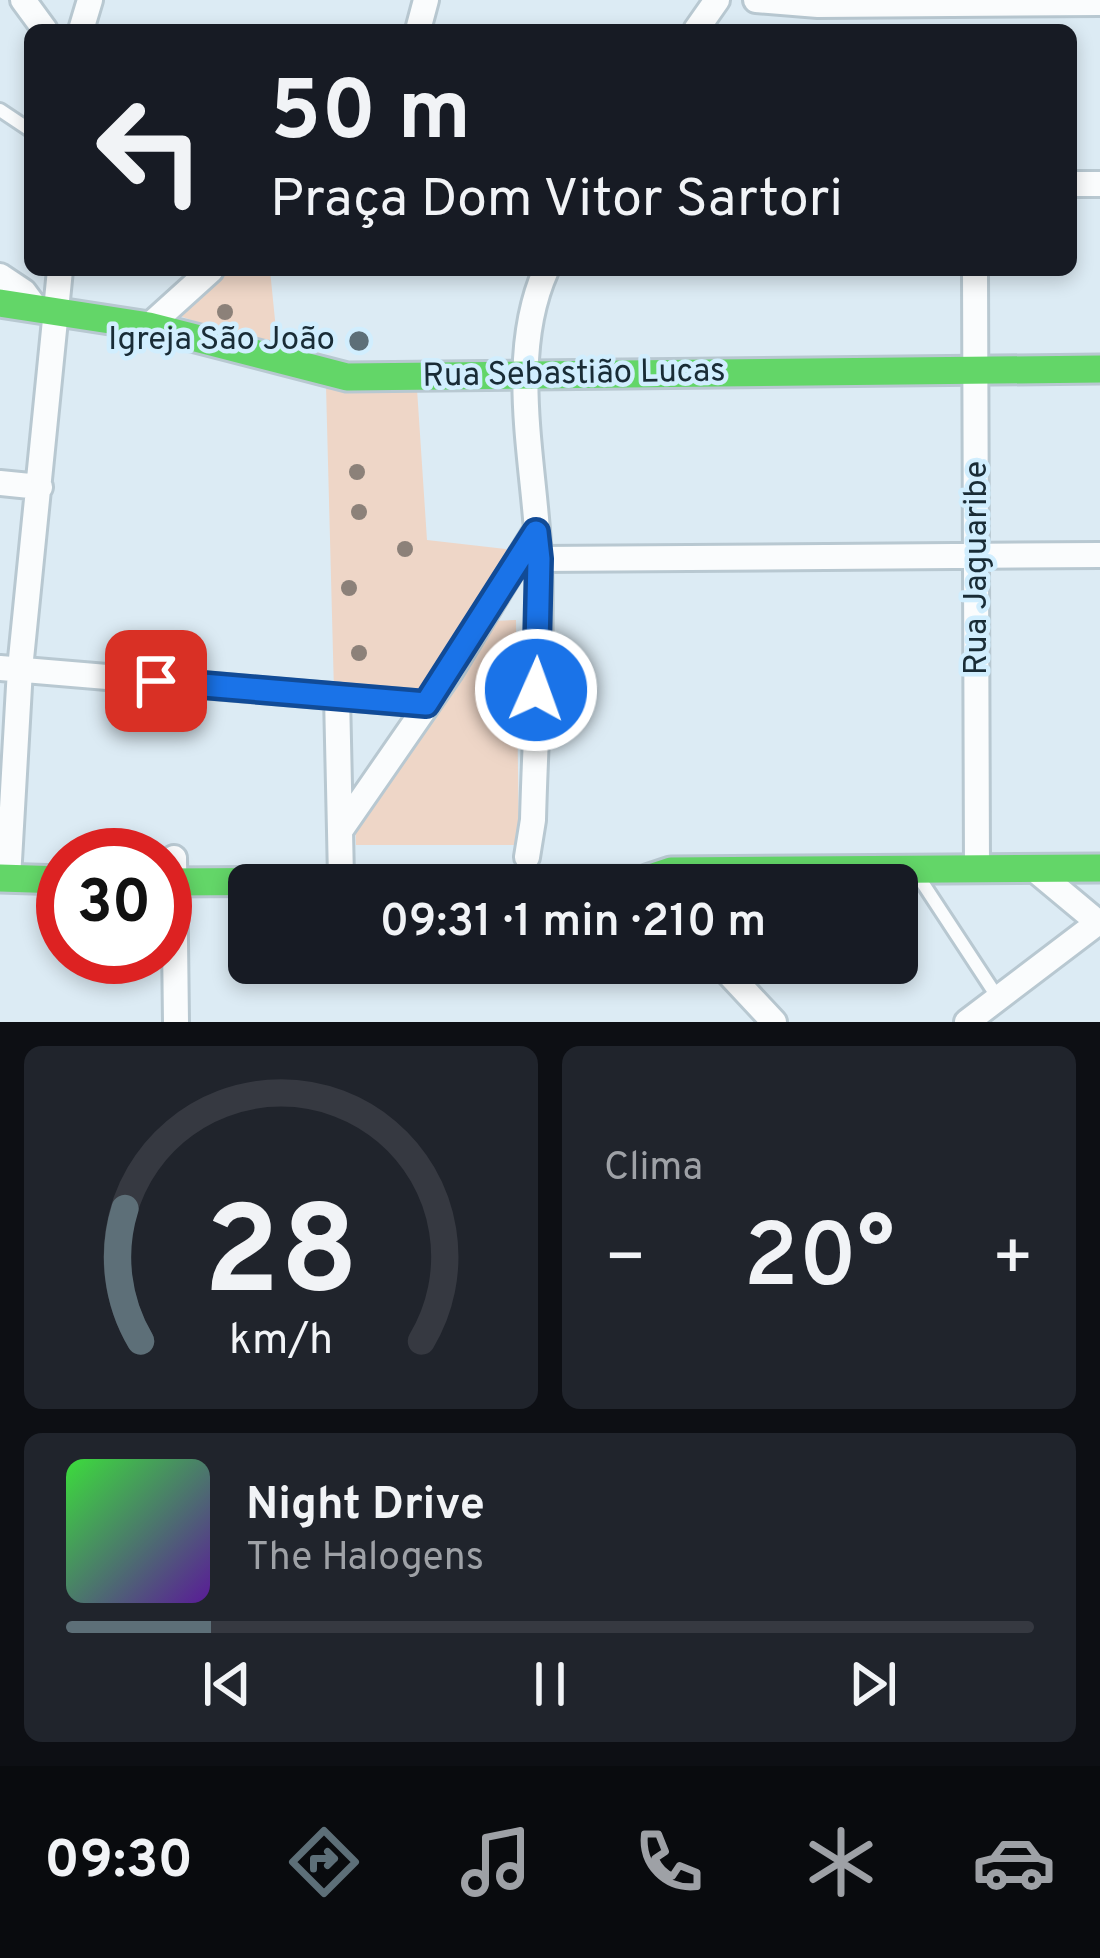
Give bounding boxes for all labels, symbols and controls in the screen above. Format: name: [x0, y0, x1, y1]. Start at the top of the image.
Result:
text: 50 m: [270, 63, 471, 169]
icon: left: [72, 72, 228, 228]
text: Praça Dom Vitor Sartori: [270, 167, 843, 236]
place label: Igreja São João: [108, 320, 335, 362]
marker: Igreja São João: [346, 328, 372, 354]
street label: Rua Sebastião Lucas: [422, 351, 726, 399]
street label: Rua Jaguaribe: [957, 461, 999, 675]
position arrow: [473, 627, 599, 753]
pin: [105, 630, 207, 732]
icon: arrive: [123, 648, 189, 714]
speed limit sign: 30: [36, 828, 192, 984]
text: 09:31 · 1 min · 210 m: [380, 895, 766, 952]
text: Clima: [604, 1145, 703, 1194]
text: 28: [204, 1180, 358, 1338]
text: 20°: [743, 1205, 895, 1318]
text: −: [604, 1220, 647, 1303]
text: +: [991, 1220, 1034, 1303]
text: km/h: [229, 1314, 333, 1368]
text: Night Drive: [246, 1478, 485, 1535]
text: The Halogens: [246, 1535, 484, 1584]
icon: previous: [194, 1651, 260, 1717]
icon: pause: [517, 1651, 583, 1717]
icon: next: [840, 1651, 906, 1717]
icon: directions: [282, 1820, 366, 1904]
icon: music: [454, 1820, 538, 1904]
icon: phone: [627, 1820, 711, 1904]
icon: climate: [799, 1820, 883, 1904]
icon: car: [972, 1820, 1056, 1904]
text: 09:30: [44, 1828, 193, 1897]

